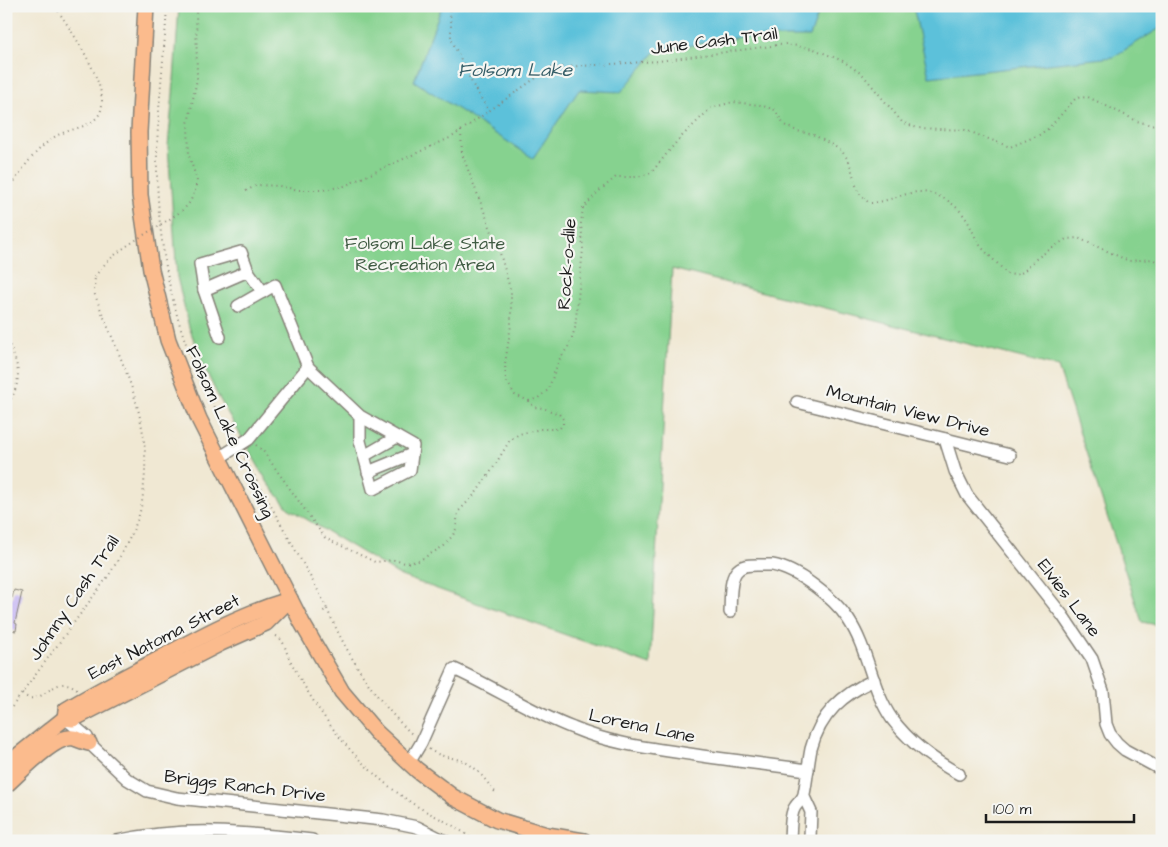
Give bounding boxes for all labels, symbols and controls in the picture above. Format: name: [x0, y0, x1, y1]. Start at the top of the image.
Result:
street label: June Cash Trail: [649, 21, 779, 61]
water label: Folsom Lake: [458, 57, 574, 84]
street label: Rock-o-dile: [551, 217, 583, 310]
park label: Folsom Lake State Recreation Area: [345, 231, 505, 277]
street label: Folsom Lake Crossing: [178, 342, 281, 523]
street label: Mountain View Drive: [824, 379, 993, 443]
street label: Johnny Cash Trail: [23, 530, 126, 666]
street label: Elvies Lane: [1031, 554, 1107, 642]
street label: East Natoma Street: [84, 588, 245, 686]
street label: Lorena Lane: [587, 703, 698, 750]
street label: Briggs Ranch Drive: [163, 764, 327, 809]
scale bar: [986, 792, 1133, 824]
text: 100 m: [993, 799, 1032, 820]

